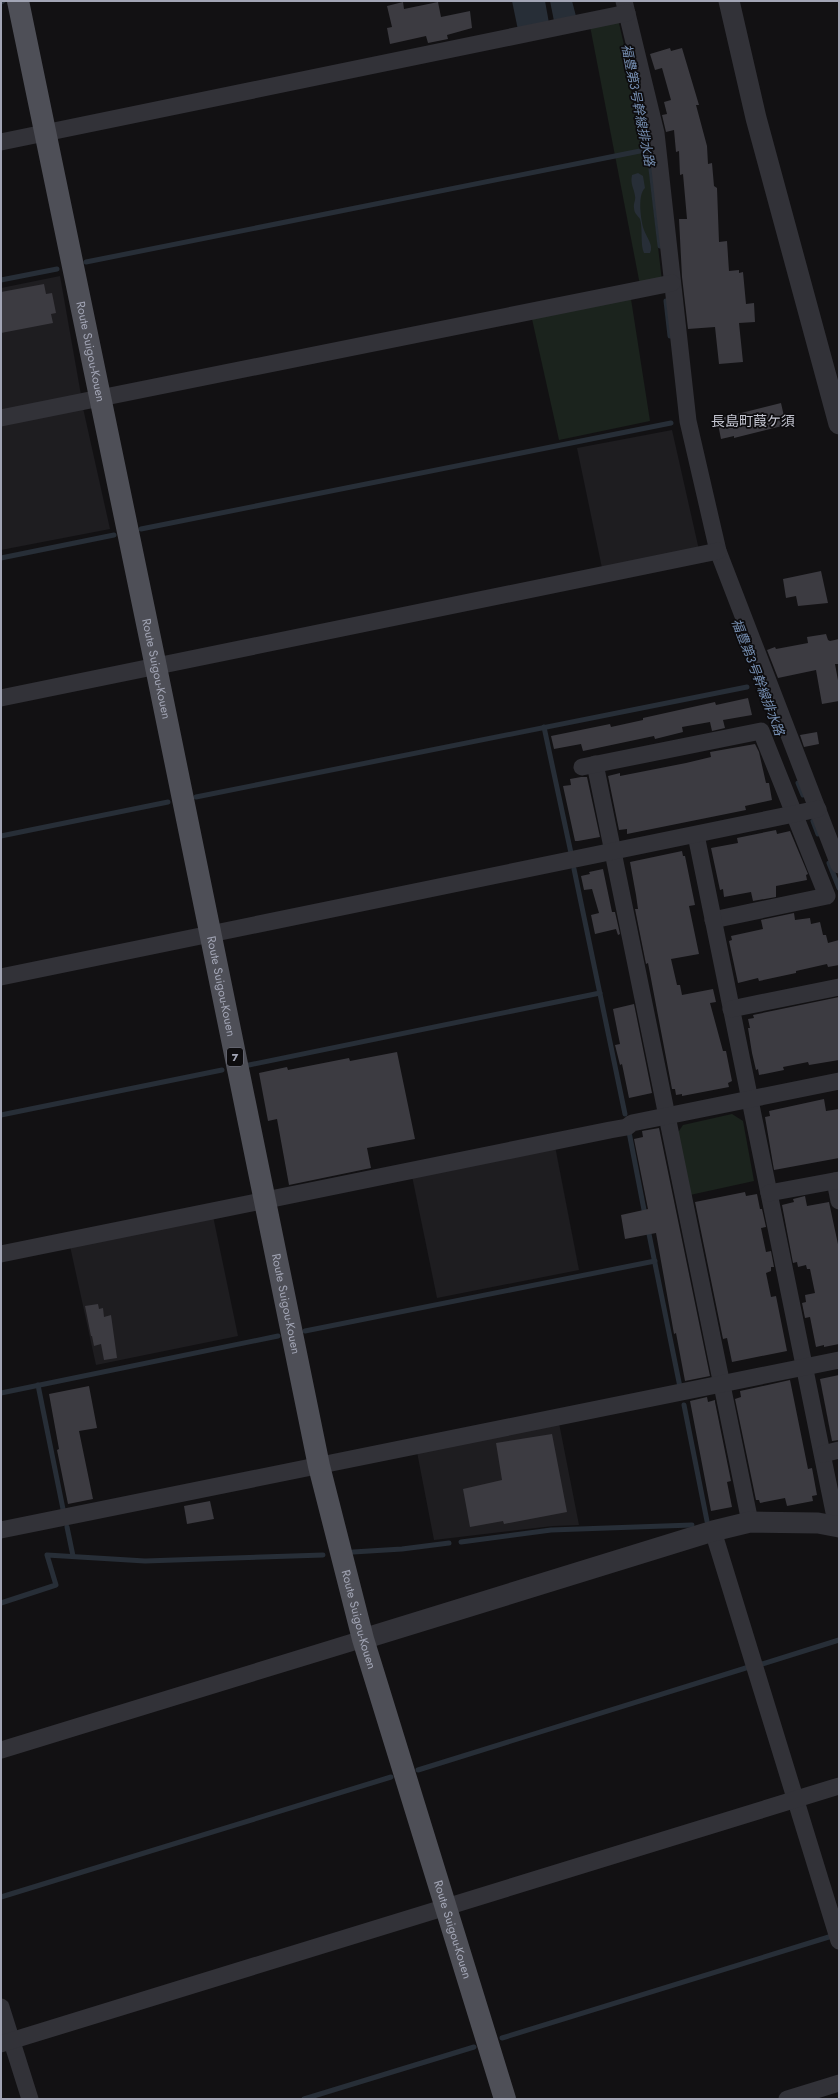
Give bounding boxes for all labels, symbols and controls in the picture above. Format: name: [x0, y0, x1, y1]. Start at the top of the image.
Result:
water label: 福豊第3号幹線排水路: [617, 42, 659, 169]
street label: Route Suigou-Kouen: [71, 300, 110, 403]
district label: 長島町葭ケ須: [711, 411, 795, 431]
water label: 福豊第3号幹線排水路: [727, 616, 789, 739]
street label: Route Suigou-Kouen: [137, 617, 175, 721]
street label: Route Suigou-Kouen: [202, 934, 240, 1038]
road number: 7: [227, 1048, 243, 1066]
street label: Route Suigou-Kouen: [267, 1252, 305, 1356]
street label: Route Suigou-Kouen: [337, 1568, 381, 1671]
street label: Route Suigou-Kouen: [429, 1878, 476, 1981]

